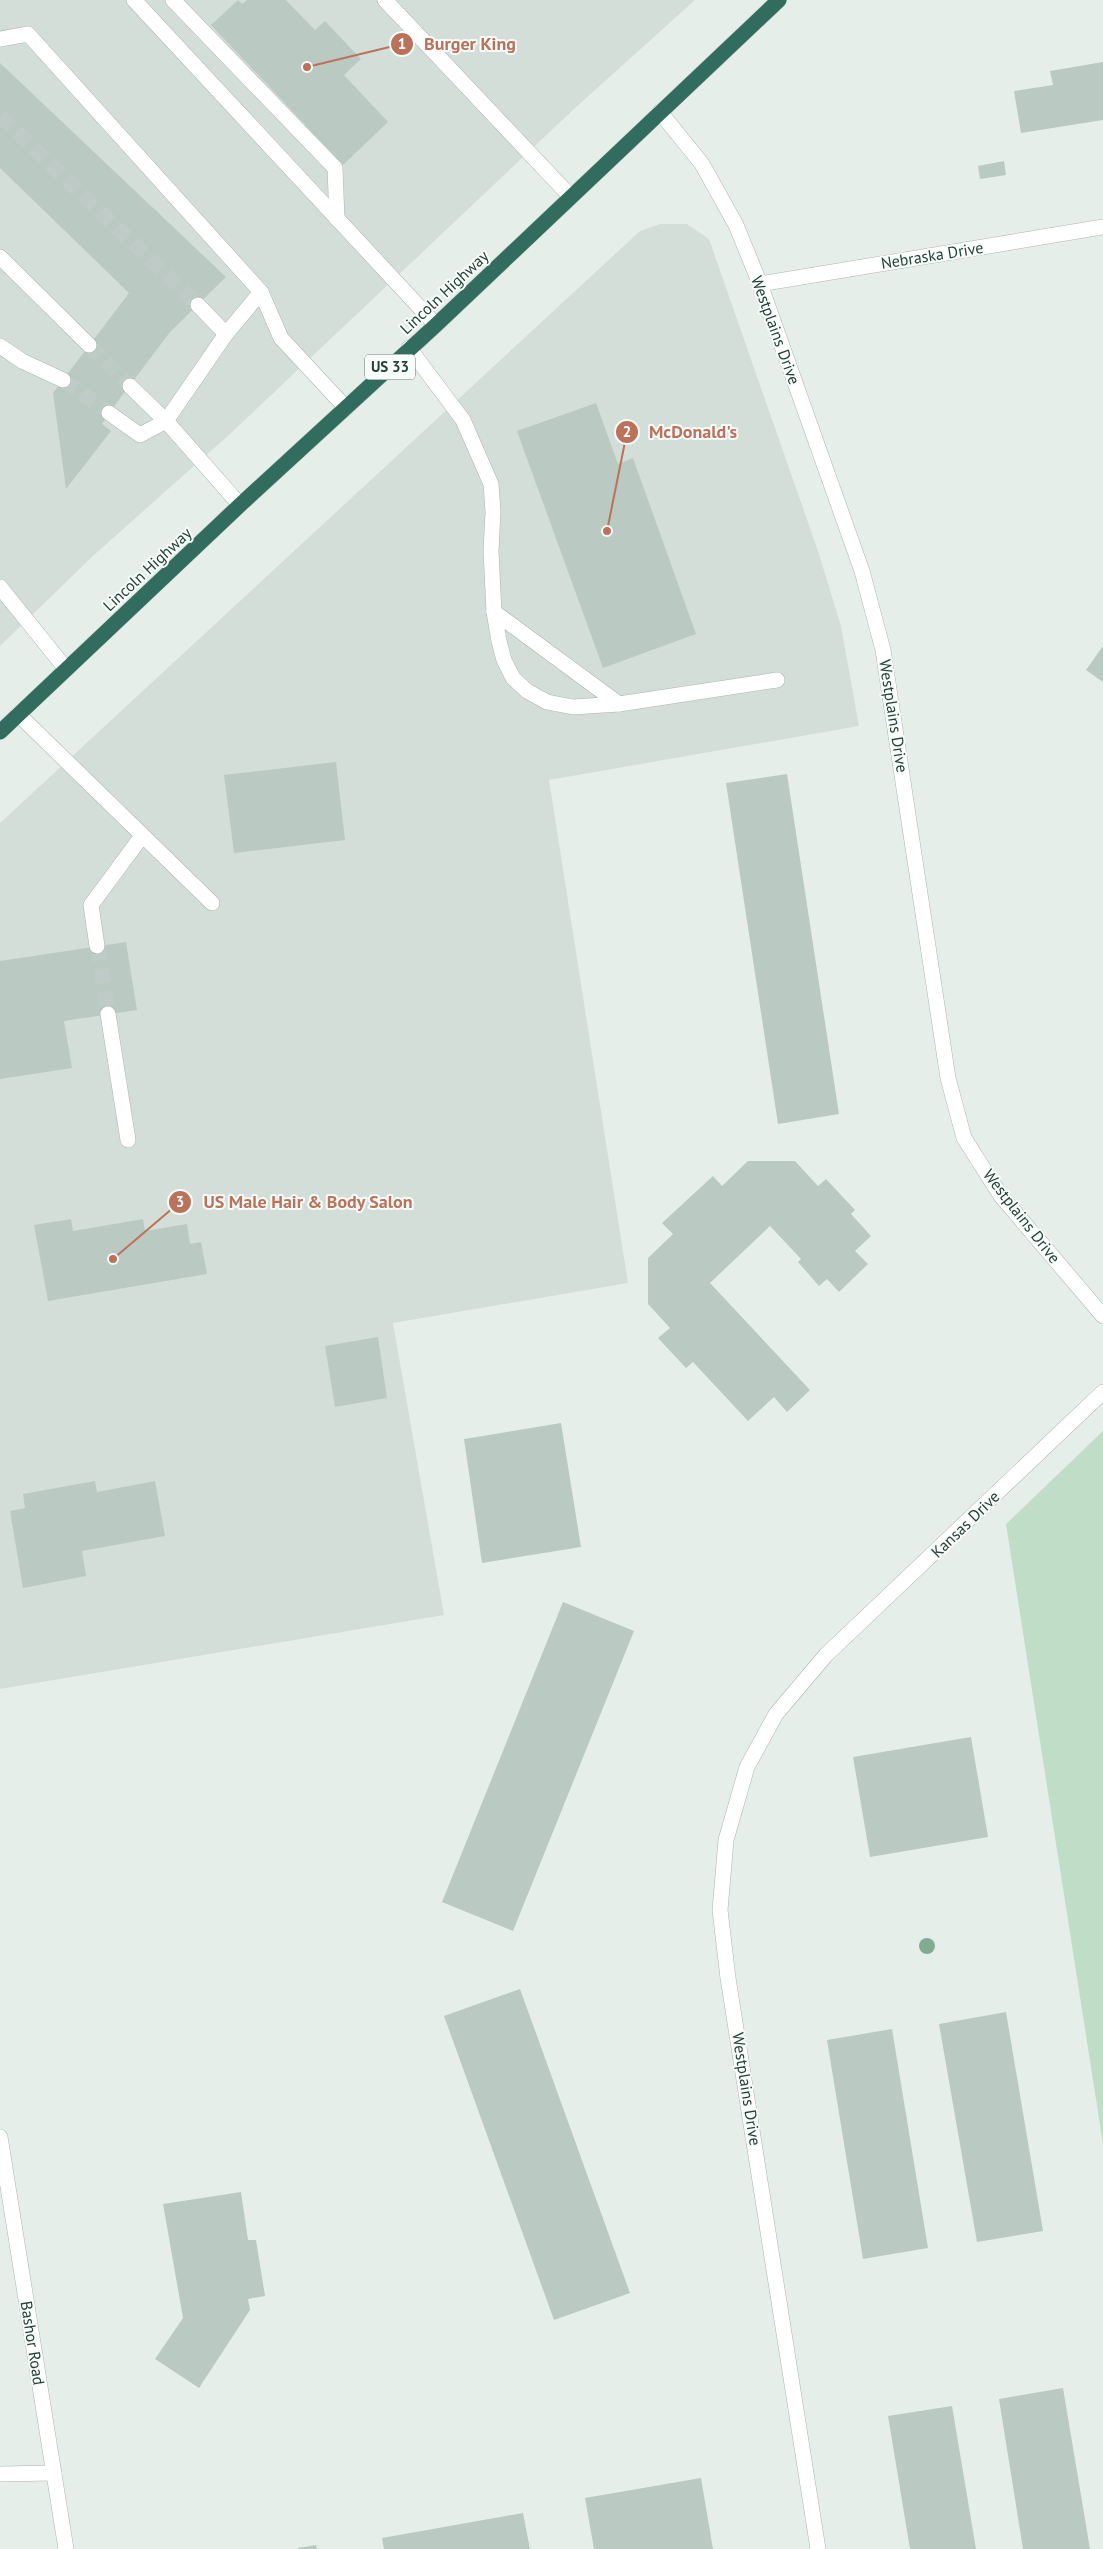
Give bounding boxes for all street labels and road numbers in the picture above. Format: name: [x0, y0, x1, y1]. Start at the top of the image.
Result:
street label: Nebraska Drive: [879, 237, 985, 273]
street label: Lincoln Highway: [396, 245, 493, 338]
street label: Westplains Drive: [747, 273, 805, 387]
road number: US 33: [365, 354, 415, 380]
street label: Lincoln Highway: [99, 522, 196, 615]
street label: Westplains Drive: [875, 658, 913, 774]
street label: Westplains Drive: [979, 1165, 1065, 1267]
street label: Kansas Drive: [927, 1486, 1003, 1562]
street label: Westplains Drive: [728, 2031, 766, 2147]
street label: Bashor Road: [16, 2299, 50, 2387]

